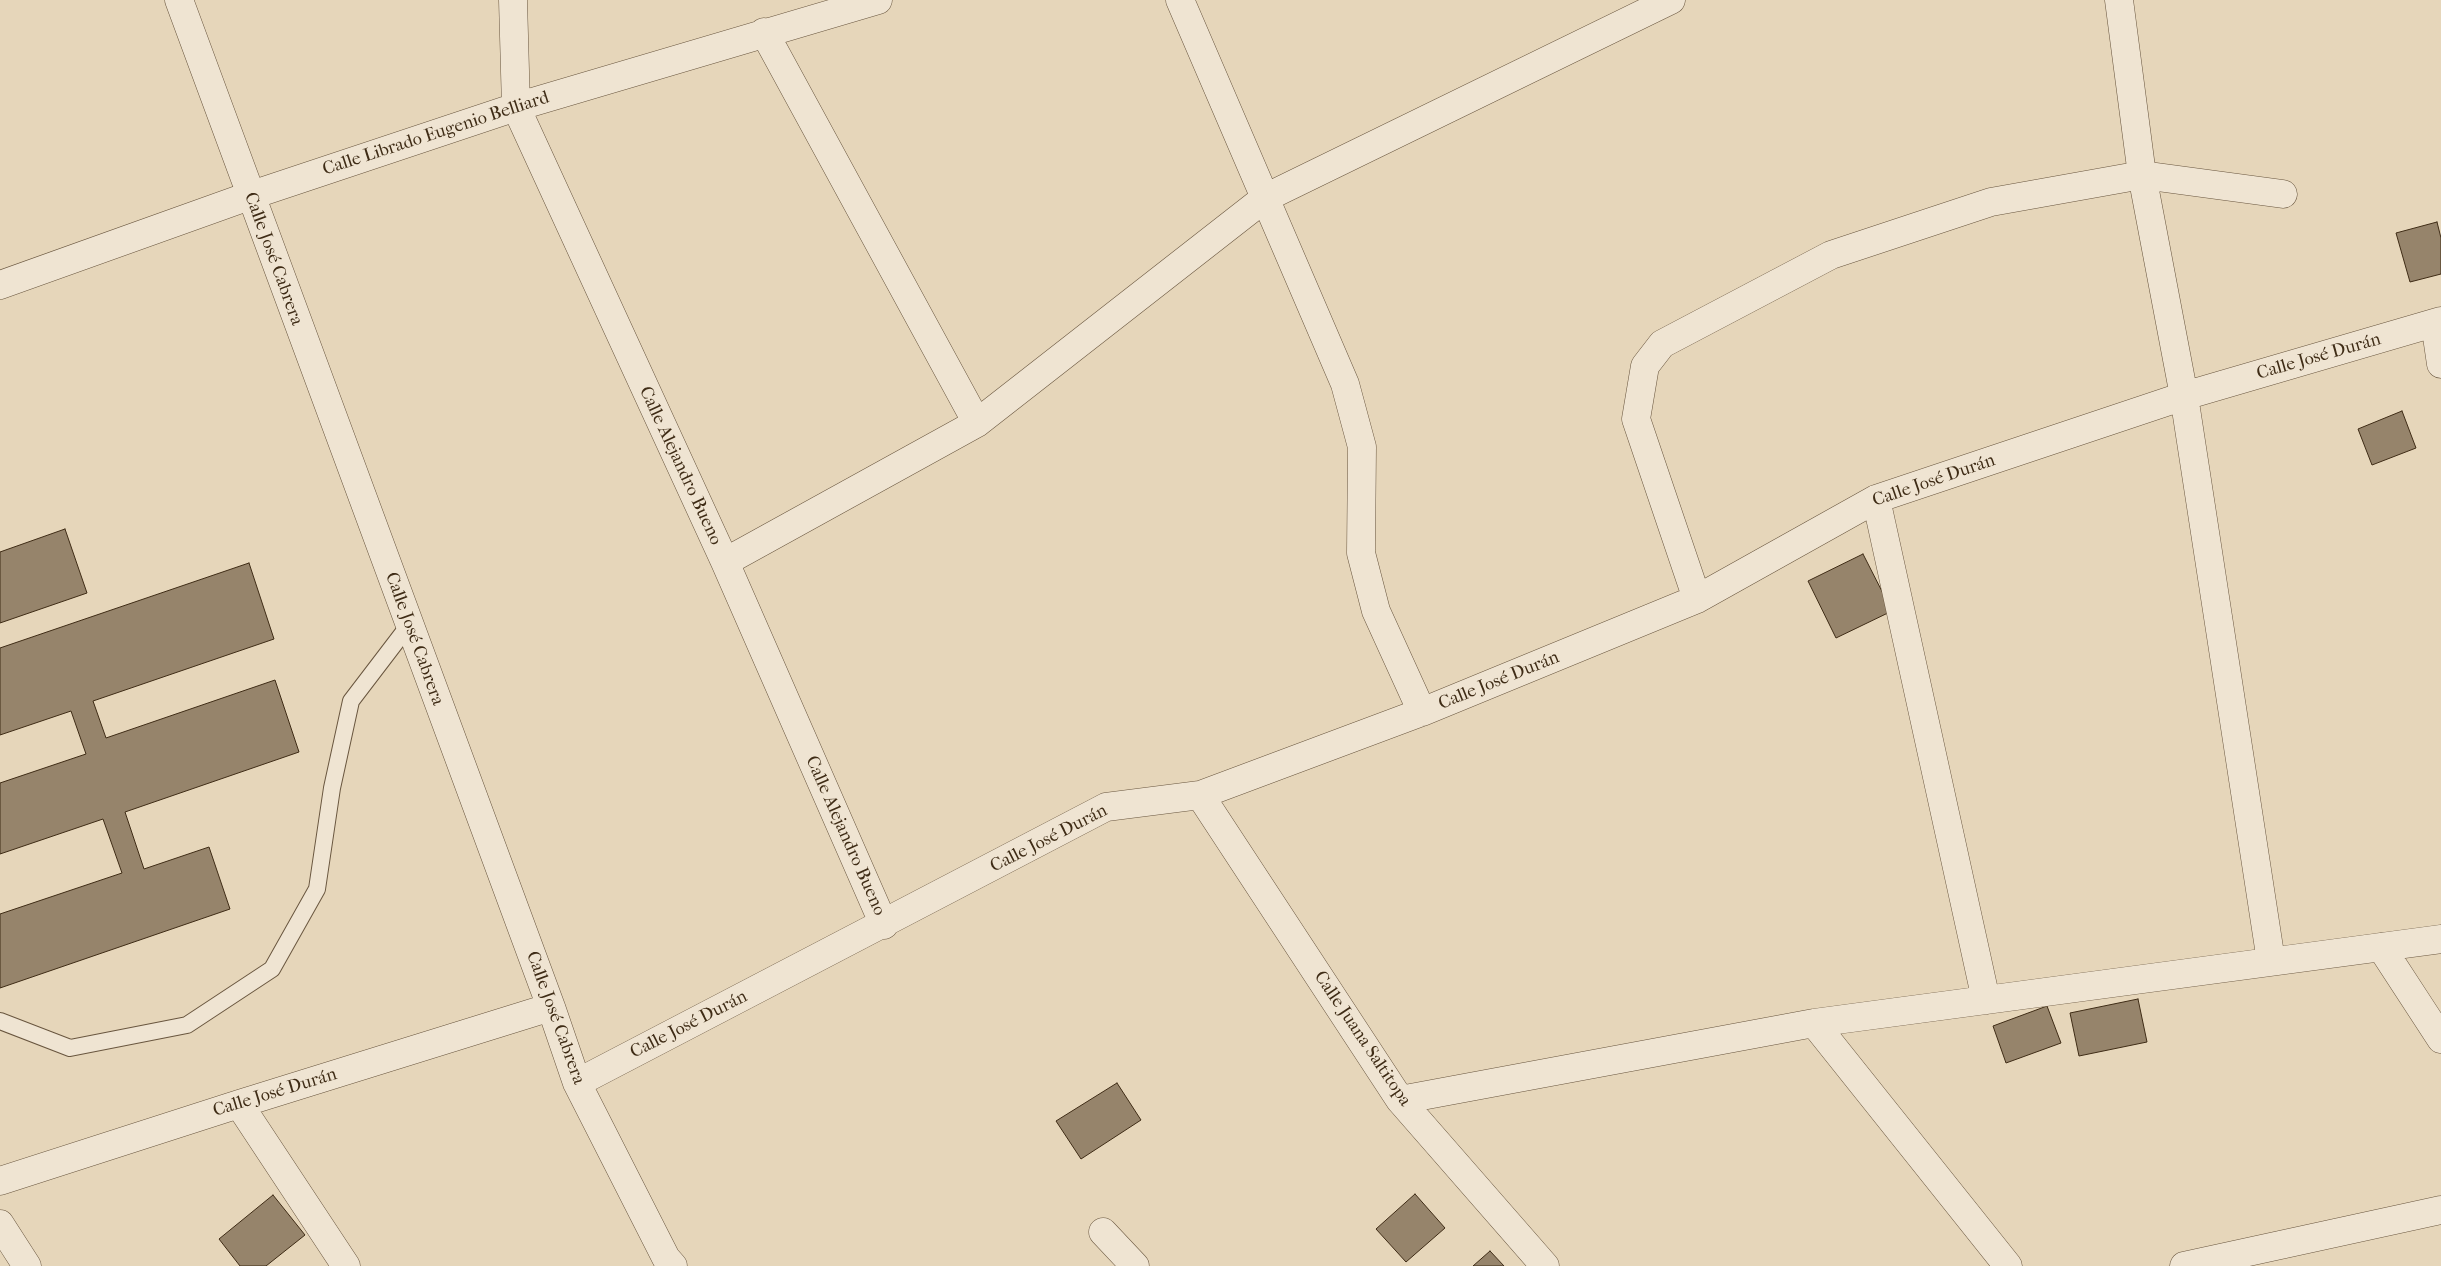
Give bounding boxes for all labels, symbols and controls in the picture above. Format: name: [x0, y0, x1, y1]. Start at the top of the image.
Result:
street label: Calle Librado Eugenio Belliard: [320, 87, 552, 181]
street label: Calle José Cabrera: [239, 189, 307, 329]
street label: Calle José Durán: [2254, 329, 2384, 385]
street label: Calle Alejandro Bueno: [634, 383, 726, 549]
street label: Calle José Durán: [1870, 450, 1998, 512]
street label: Calle José Cabrera: [380, 569, 448, 709]
street label: Calle José Durán: [1435, 647, 1563, 715]
street label: Calle Alejandro Bueno: [800, 753, 890, 919]
street label: Calle José Durán: [987, 800, 1111, 878]
street label: Calle José Cabrera: [521, 948, 589, 1088]
street label: Calle Juana Saltitopa: [1309, 967, 1415, 1111]
street label: Calle José Durán: [627, 986, 751, 1064]
street label: Calle José Durán: [210, 1064, 340, 1122]

